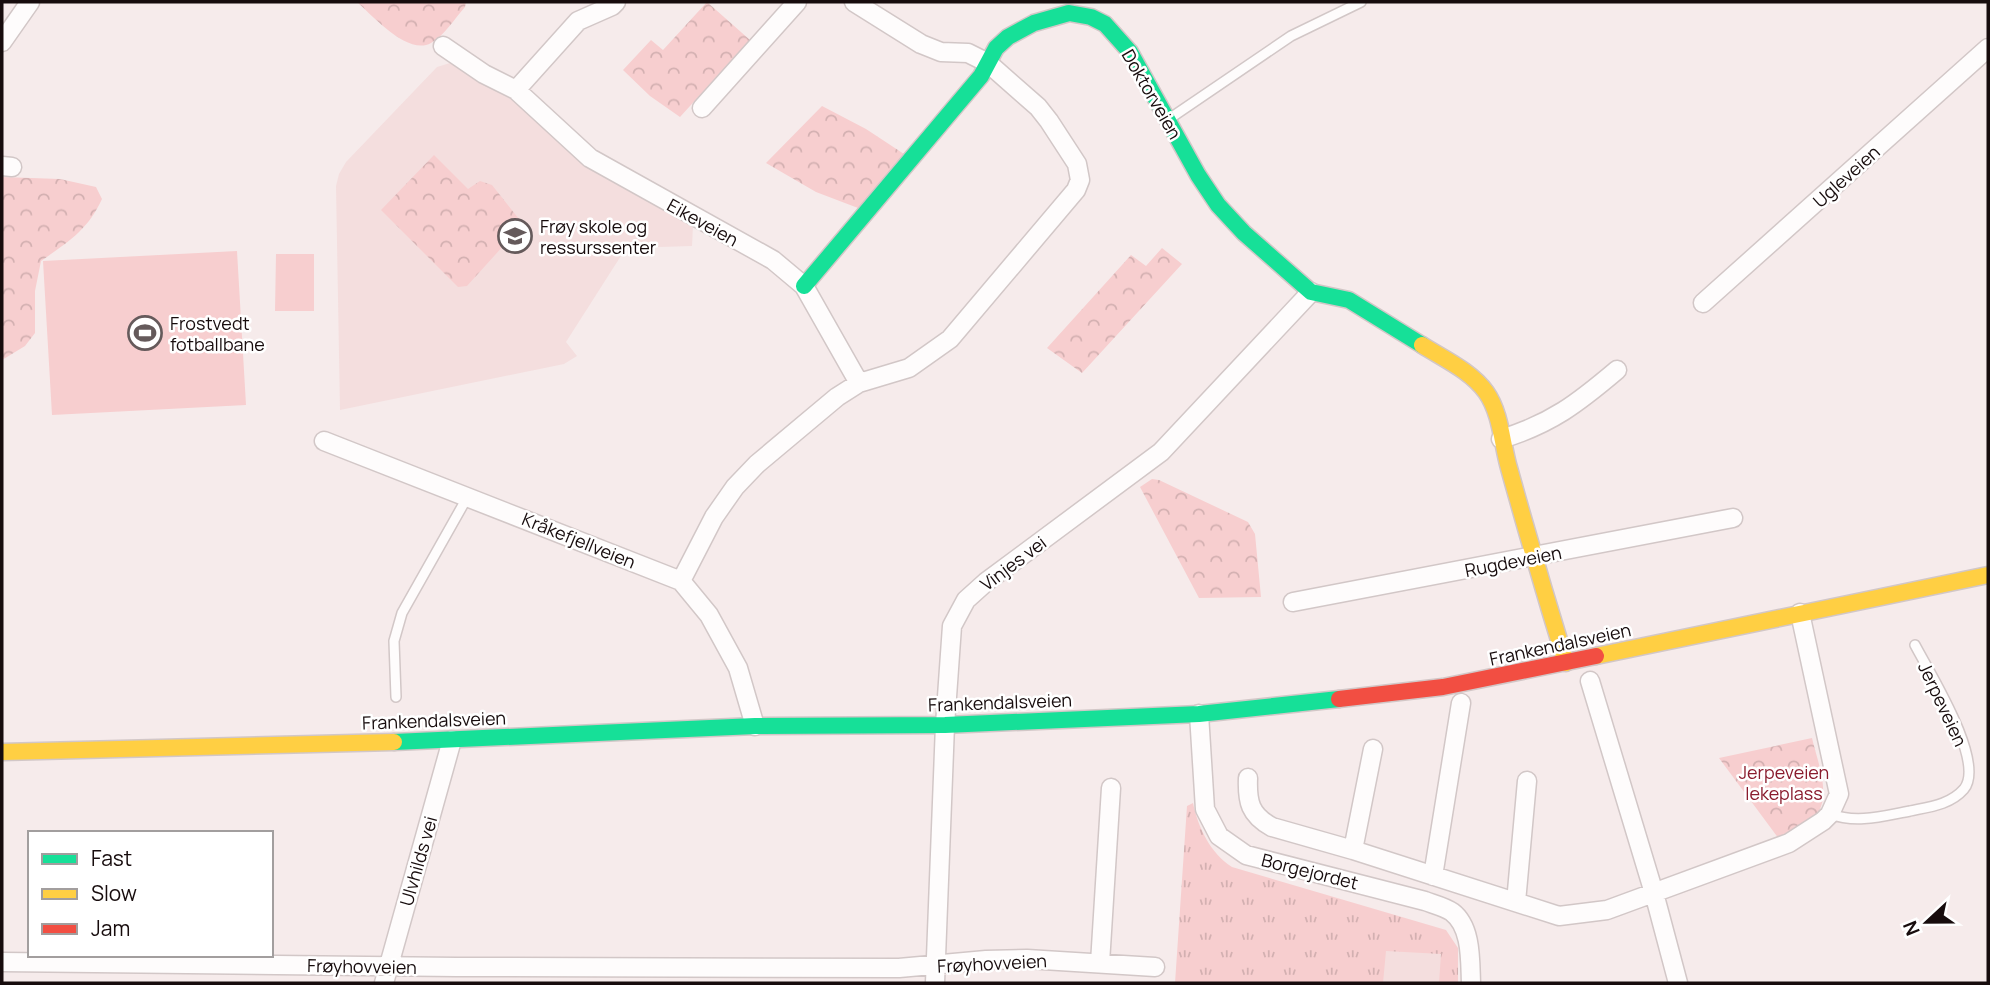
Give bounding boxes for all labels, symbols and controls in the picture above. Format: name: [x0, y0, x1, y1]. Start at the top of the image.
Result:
street label: Doktorveien: [1117, 45, 1187, 143]
street label: Ugleveien: [1807, 140, 1885, 212]
street label: Eikeveien: [663, 193, 743, 251]
place label: Frøy skole og ressurssenter: [540, 214, 657, 259]
school or university icon: Frøy skole og ressurssenter: [496, 217, 534, 255]
place label: Frostvedt fotballbane: [170, 311, 265, 356]
sports icon: Frostvedt fotballbane: [126, 314, 164, 352]
street label: Kråkefjellveien: [519, 506, 639, 574]
street label: Vinjes vei: [975, 530, 1051, 596]
street label: Rugdeveien: [1463, 540, 1563, 582]
street label: Frankendalsveien: [1487, 617, 1633, 671]
street label: Jerpeveien: [1913, 658, 1973, 750]
street label: Frankendalsveien: [928, 687, 1072, 717]
street label: Frankendalsveien: [362, 705, 506, 735]
park label: Jerpeveien lekeplass: [1739, 760, 1829, 805]
street label: Ulvhilds vei: [394, 813, 442, 909]
legend: [28, 831, 273, 957]
text: Fast: [91, 844, 132, 872]
street label: Borgejordet: [1259, 847, 1361, 895]
text: Slow: [91, 879, 137, 907]
north arrow: [1892, 887, 1962, 957]
text: Jam: [91, 914, 130, 942]
text: N: [1897, 917, 1926, 940]
street label: Frøyhovveien: [937, 948, 1047, 978]
street label: Frøyhovveien: [307, 953, 417, 979]

